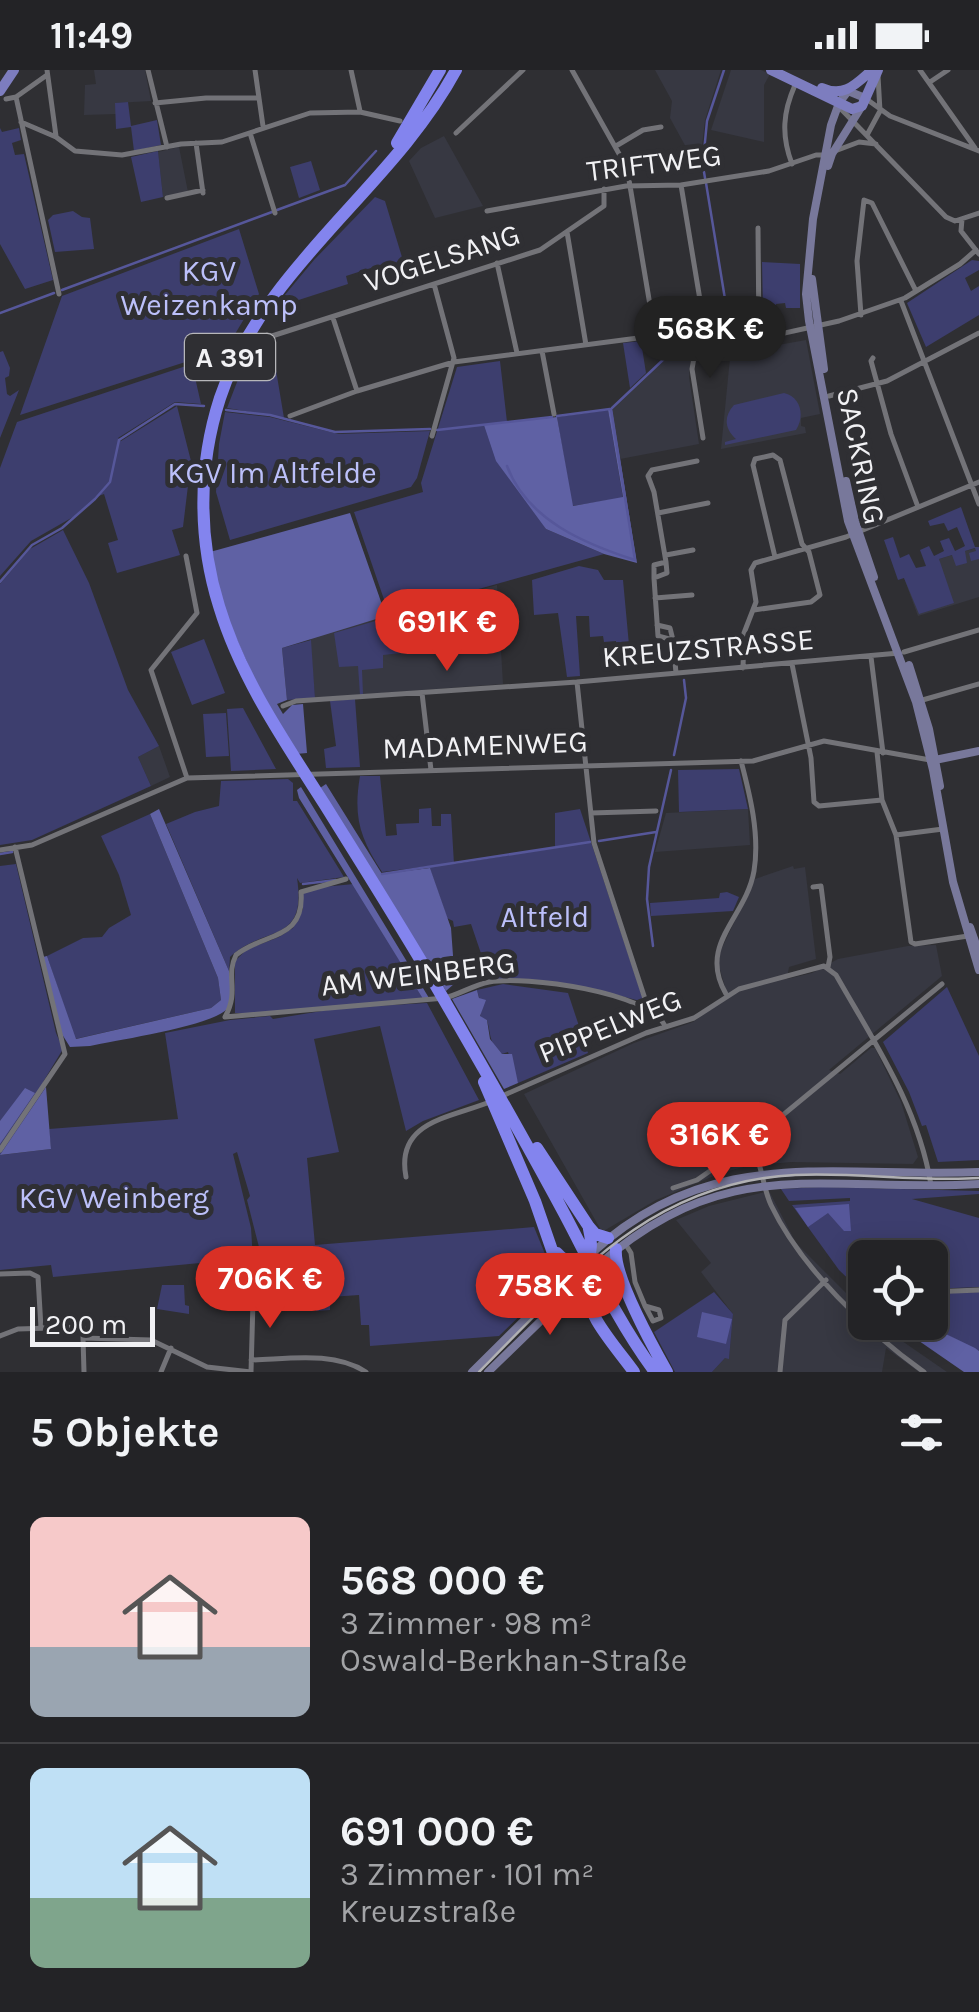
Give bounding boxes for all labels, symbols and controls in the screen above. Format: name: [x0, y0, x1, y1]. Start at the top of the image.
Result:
text: 11:49: [50, 13, 133, 58]
street label: TRIFTWEG: [585, 137, 723, 189]
street label: VOGELSANG: [360, 216, 524, 300]
park label: KGV Weizenkamp: [121, 253, 297, 323]
pin: 568K €: [629, 296, 791, 381]
text: 568K €: [656, 310, 764, 347]
road number: A 391: [185, 334, 275, 380]
street label: SACKRING: [829, 384, 893, 528]
park label: KGV Im Altfelde: [167, 455, 377, 491]
pin: 691K €: [366, 589, 528, 674]
text: 691K €: [397, 603, 497, 640]
street label: KREUZSTRASSE: [600, 621, 816, 675]
street label: MADAMENWEG: [382, 723, 588, 767]
park label: Altfeld: [501, 899, 589, 935]
street label: AM WEINBERG: [319, 944, 517, 1004]
street label: PIPPELWEG: [533, 981, 687, 1071]
pin: 316K €: [638, 1102, 800, 1187]
text: 316K €: [669, 1116, 769, 1153]
park label: KGV Weinberg: [19, 1180, 209, 1216]
map controls: [848, 1240, 948, 1340]
button: locate: [848, 1240, 948, 1340]
pin: 706K €: [189, 1246, 351, 1331]
pin: 758K €: [469, 1253, 631, 1338]
text: 706K €: [218, 1260, 322, 1297]
text: 758K €: [498, 1267, 602, 1304]
scale bar: [30, 1302, 155, 1346]
text: 200 m: [45, 1308, 127, 1341]
icon: filters: [894, 1405, 949, 1460]
text: 5 Objekte: [30, 1407, 220, 1457]
text: 568 000 €: [340, 1555, 545, 1605]
icon: home: [110, 1557, 230, 1677]
text: 3 Zimmer · 98 m²: [340, 1605, 592, 1642]
text: Oswald-Berkhan-Straße: [340, 1642, 687, 1679]
text: 691 000 €: [340, 1806, 534, 1856]
icon: home: [110, 1808, 230, 1928]
text: 3 Zimmer · 101 m²: [340, 1856, 594, 1893]
text: Kreuzstraße: [340, 1893, 516, 1930]

